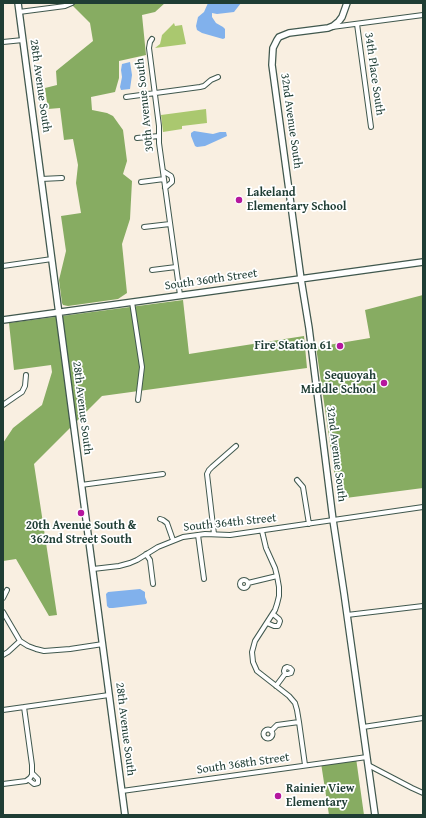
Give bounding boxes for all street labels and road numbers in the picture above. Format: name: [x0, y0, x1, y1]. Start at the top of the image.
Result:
street label: 34th Place South: [361, 32, 387, 116]
street label: 28th Avenue South: [26, 38, 54, 134]
street label: 30th Avenue South: [133, 57, 157, 153]
street label: 32nd Avenue South: [277, 72, 305, 170]
street label: South 360th Street: [164, 266, 258, 294]
street label: 28th Avenue South: [69, 360, 95, 456]
street label: 32nd Avenue South: [323, 405, 349, 503]
street label: South 364th Street: [183, 511, 277, 535]
street label: 28th Avenue South: [112, 681, 138, 777]
street label: South 368th Street: [196, 750, 290, 778]

